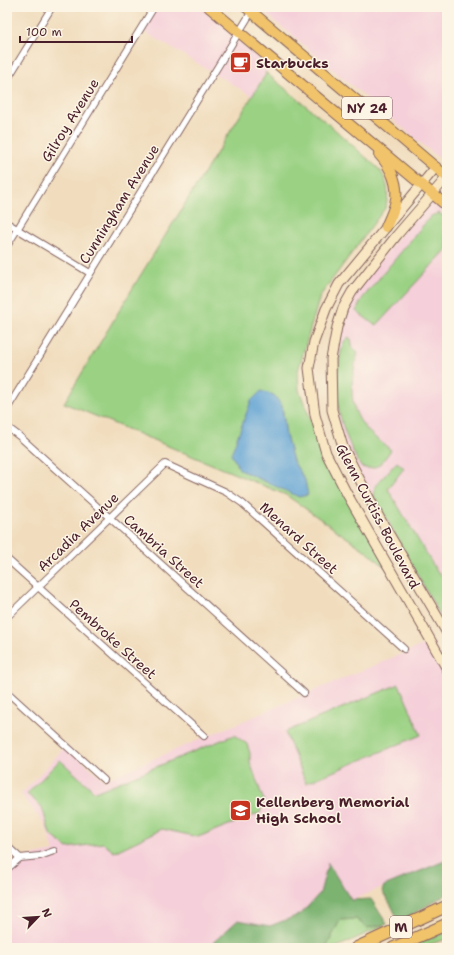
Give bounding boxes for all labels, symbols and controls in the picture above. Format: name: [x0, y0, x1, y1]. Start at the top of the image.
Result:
scale bar: [20, 18, 132, 44]
text: 100 m: [26, 24, 62, 40]
cafe icon: Starbucks: [228, 50, 254, 76]
place label: Starbucks: [256, 54, 329, 72]
street label: Gilroy Avenue: [37, 75, 103, 165]
road number: NY 24: [342, 97, 392, 119]
street label: Cunningham Avenue: [75, 141, 163, 267]
street label: Glenn Curtiss Boulevard: [332, 440, 424, 592]
street label: Arcadia Avenue: [33, 488, 123, 575]
street label: Menard Street: [256, 498, 342, 578]
street label: Cambria Street: [120, 510, 208, 592]
street label: Pembroke Street: [66, 595, 160, 683]
place label: Kellenberg Memorial High School: [256, 793, 409, 827]
school or university icon: Kellenberg Memorial High School: [227, 797, 253, 823]
north arrow: [18, 897, 58, 937]
text: N: [38, 906, 55, 920]
road number: M: [390, 916, 412, 938]

